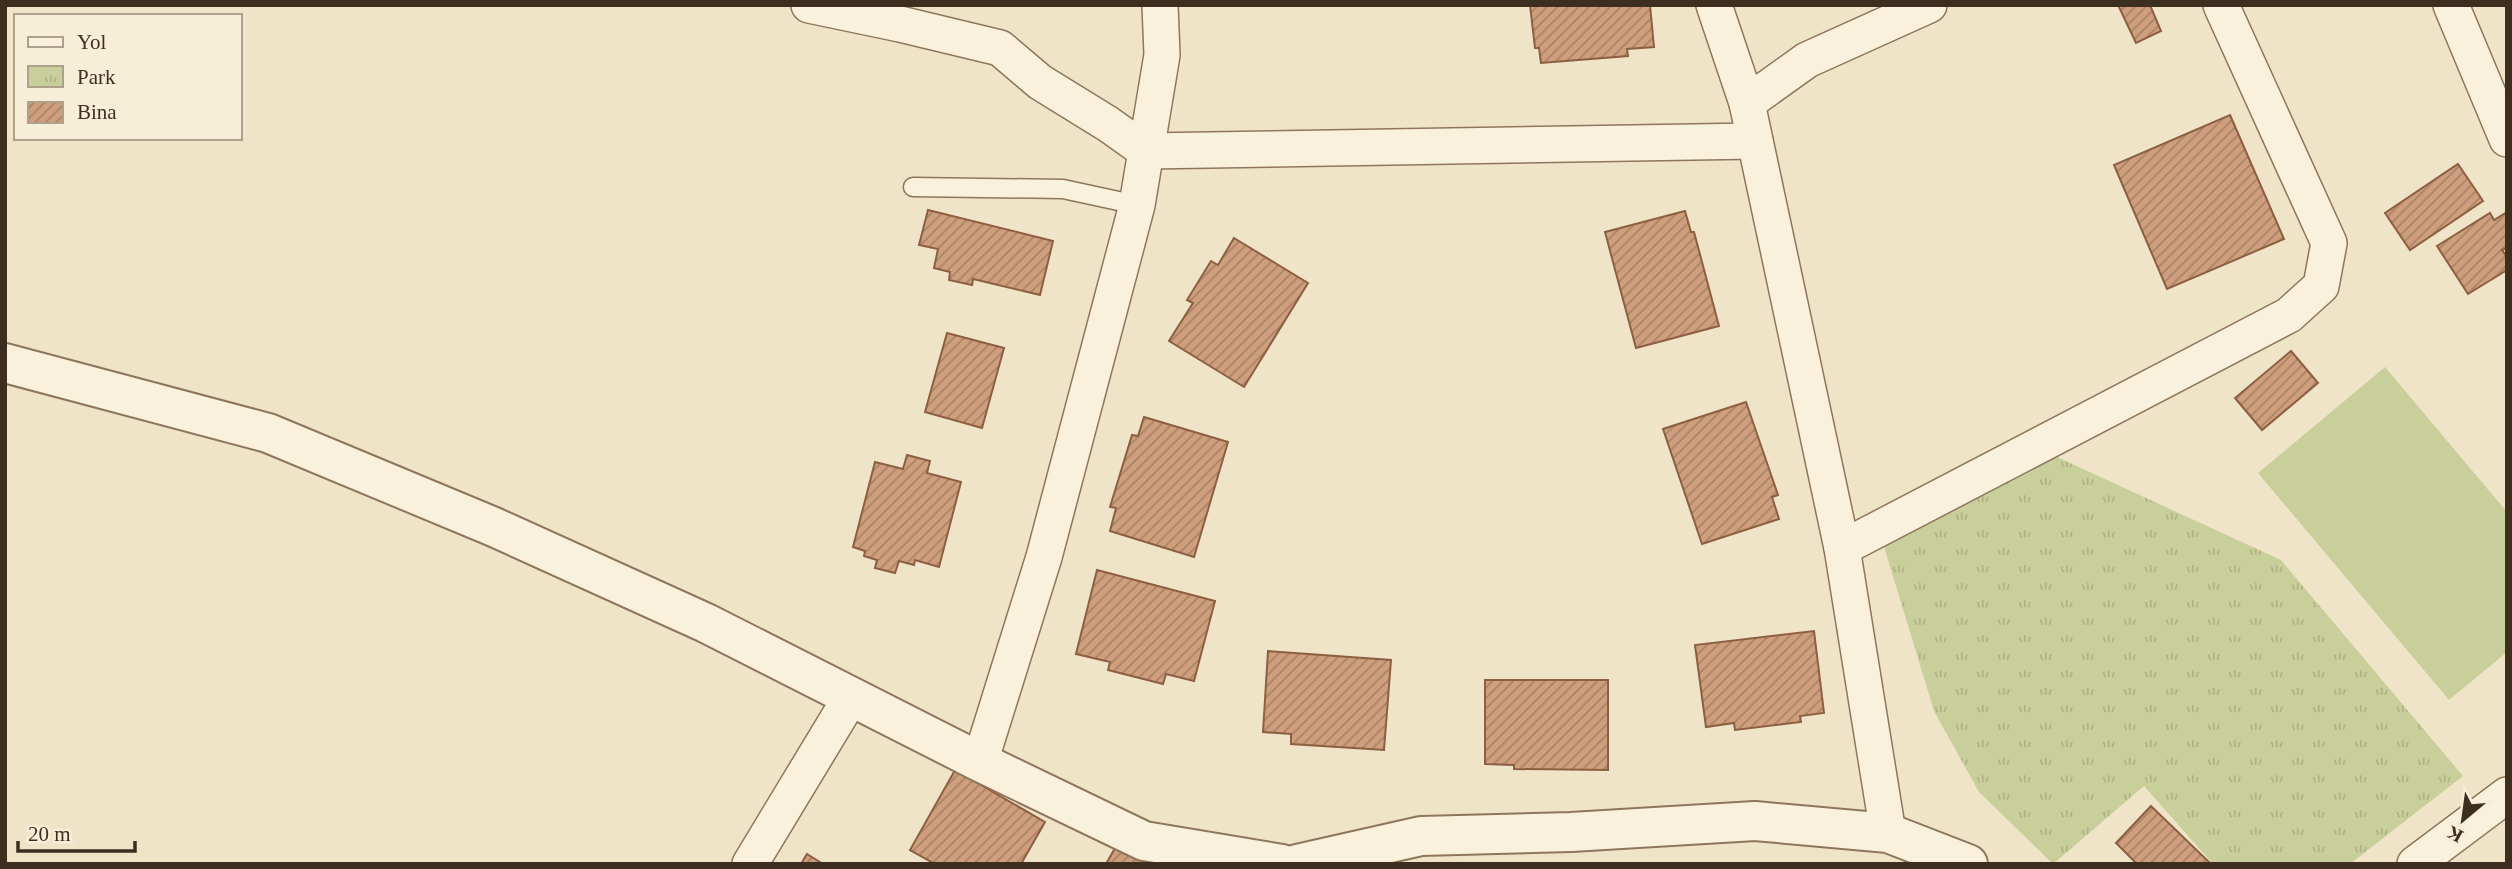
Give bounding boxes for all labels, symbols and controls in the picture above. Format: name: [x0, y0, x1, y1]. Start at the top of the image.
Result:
legend: [14, 14, 242, 140]
text: Yol: [77, 30, 107, 54]
text: Park: [77, 65, 116, 89]
text: Bina: [77, 100, 117, 124]
north arrow: [2428, 785, 2498, 855]
scale bar: [18, 810, 135, 854]
text: 20 m: [28, 822, 71, 846]
text: K: [2443, 822, 2467, 847]

